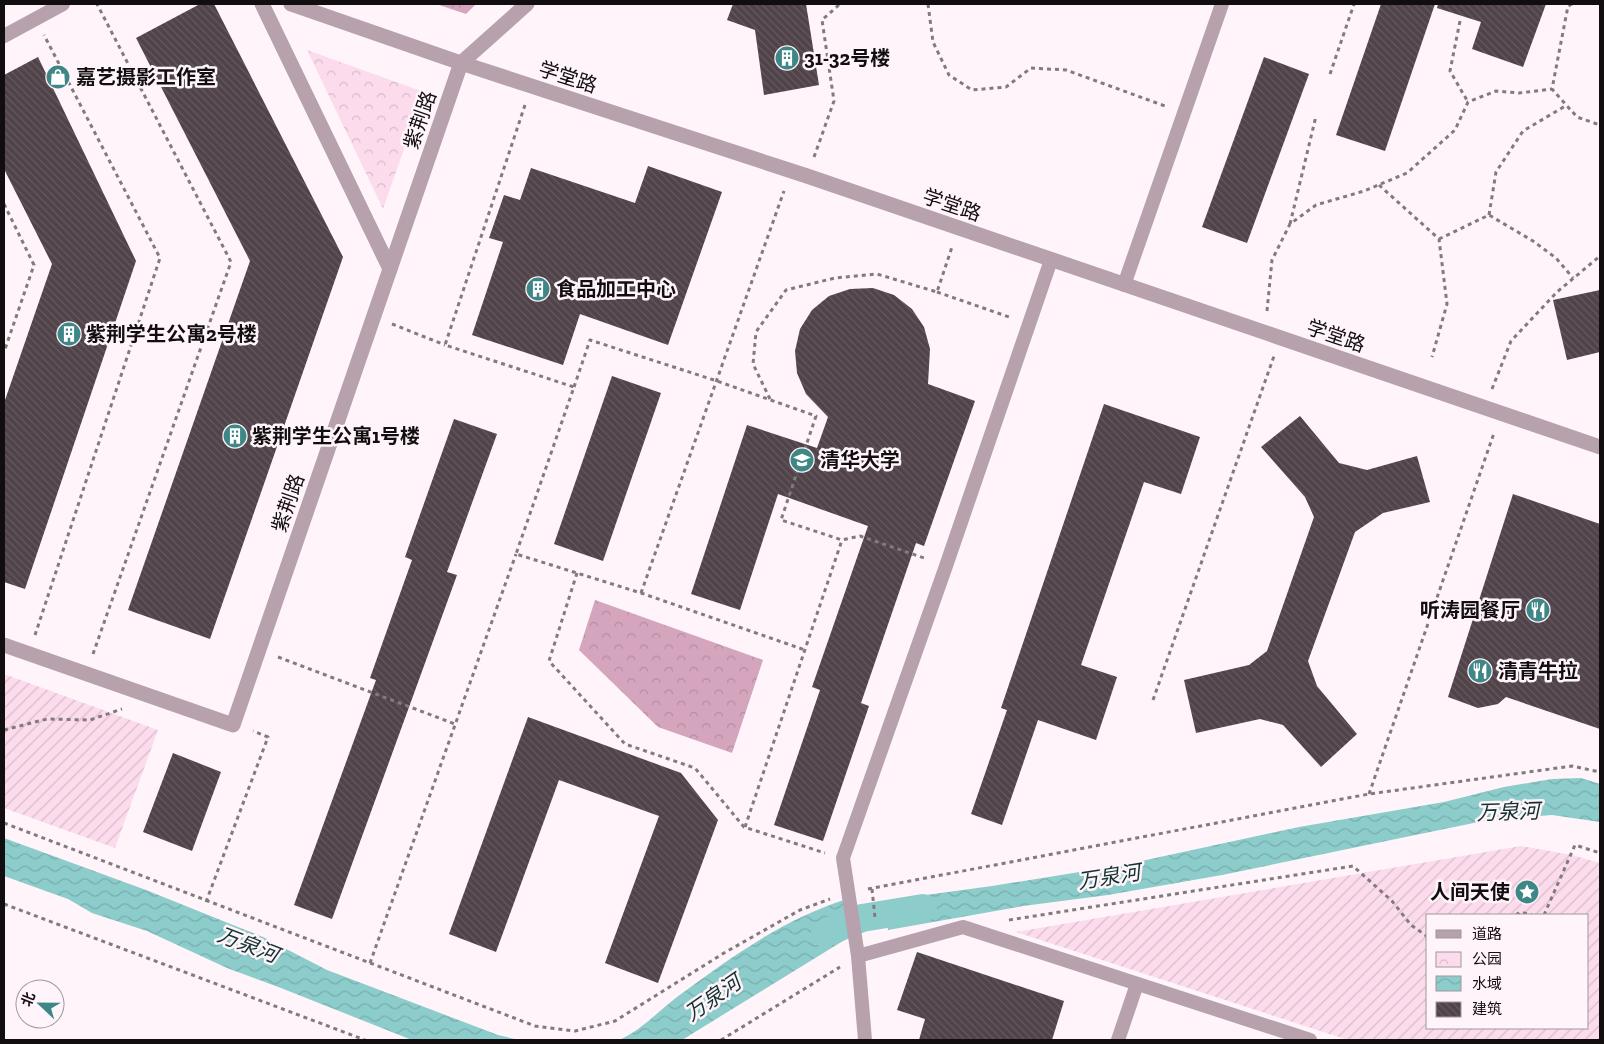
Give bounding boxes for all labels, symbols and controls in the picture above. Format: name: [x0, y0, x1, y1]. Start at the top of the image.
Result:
building icon: 31-32号楼: [774, 45, 800, 71]
place label: 31-32号楼: [804, 46, 890, 70]
street label: 学堂路: [536, 56, 600, 98]
shop icon: 嘉艺摄影工作室: [45, 64, 71, 90]
place label: 嘉艺摄影工作室: [76, 65, 216, 89]
street label: 紫荆路: [399, 88, 441, 152]
street label: 学堂路: [920, 184, 984, 226]
building icon: 食品加工中心: [525, 276, 551, 302]
place label: 食品加工中心: [556, 277, 676, 301]
street label: 学堂路: [1304, 315, 1368, 357]
building icon: 紫荆学生公寓2号楼: [56, 321, 82, 347]
place label: 紫荆学生公寓2号楼: [86, 322, 257, 346]
building icon: 紫荆学生公寓1号楼: [222, 423, 248, 449]
place label: 紫荆学生公寓1号楼: [252, 424, 420, 448]
school or university icon: 清华大学: [789, 447, 815, 473]
place label: 清华大学: [820, 448, 900, 472]
street label: 紫荆路: [267, 471, 309, 535]
restaurant icon: 听涛园餐厅: [1525, 597, 1551, 623]
place label: 听涛园餐厅: [1420, 598, 1520, 622]
restaurant icon: 清青牛拉: [1467, 658, 1493, 684]
place label: 清青牛拉: [1498, 659, 1578, 683]
water label: 万泉河: [1476, 798, 1544, 825]
water label: 万泉河: [1076, 859, 1146, 894]
place icon: 人间天使: [1514, 879, 1540, 905]
place label: 人间天使: [1430, 880, 1510, 904]
legend: [1426, 914, 1589, 1029]
water label: 万泉河: [214, 922, 286, 969]
text: 道路: [1472, 925, 1502, 943]
text: 公园: [1472, 950, 1502, 968]
water label: 万泉河: [680, 967, 749, 1026]
text: 水域: [1472, 975, 1502, 993]
north arrow: [15, 979, 65, 1029]
text: 北: [18, 990, 39, 1009]
text: 建筑: [1472, 1000, 1502, 1018]

